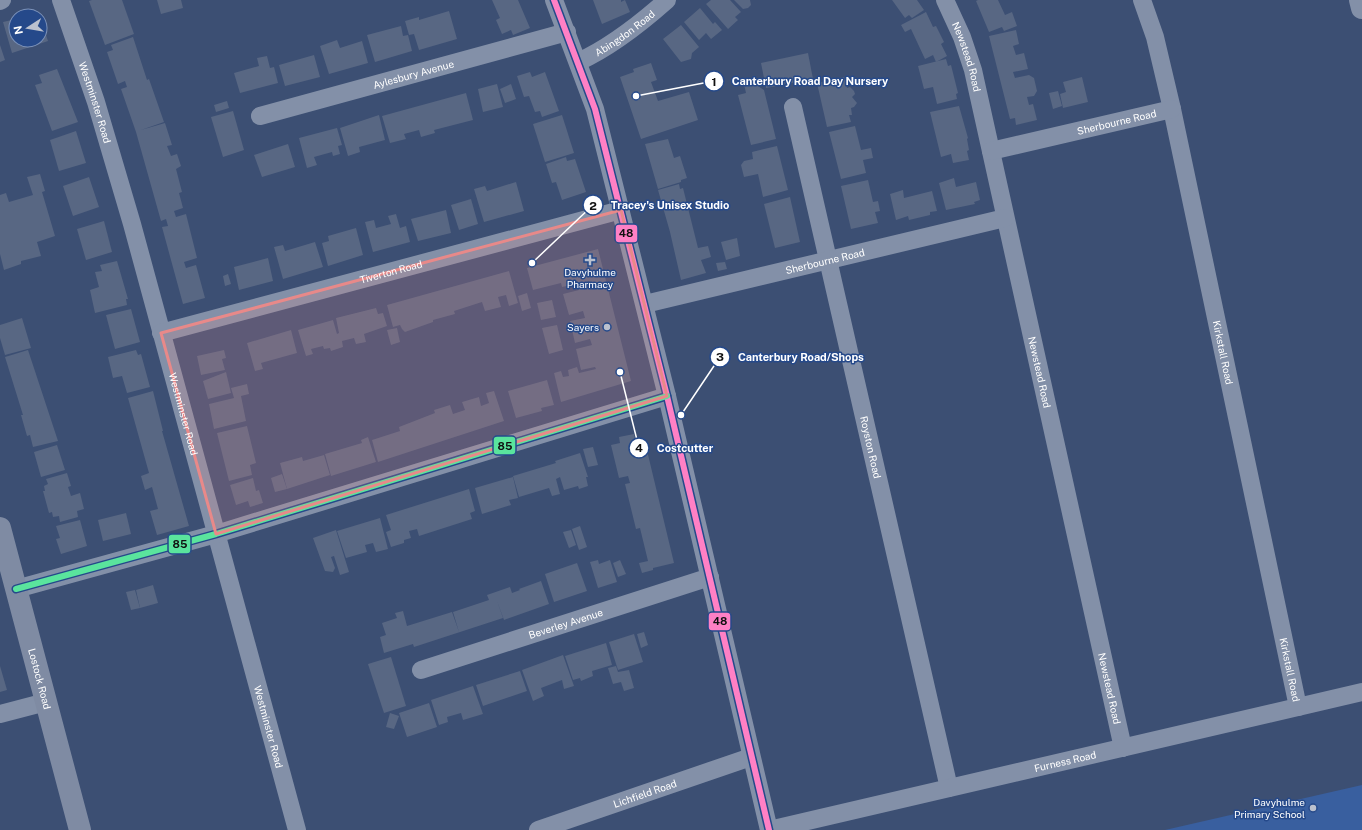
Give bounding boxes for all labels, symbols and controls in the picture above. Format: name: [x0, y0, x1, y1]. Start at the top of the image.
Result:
street label: Abingdon Road: [592, 7, 657, 58]
north arrow: [8, 8, 48, 48]
street label: Newstead Road: [950, 20, 984, 93]
text: N: [11, 25, 25, 36]
street label: Aylesbury Avenue: [372, 57, 455, 91]
street label: Westminster Road: [77, 60, 114, 145]
callout: Canterbury Road Day Nursery: [704, 70, 896, 93]
text: 1: [711, 75, 717, 89]
text: Canterbury Road Day Nursery: [732, 75, 889, 87]
street label: Sherbourne Road: [1076, 107, 1157, 137]
callout: Tracey's Unisex Studio: [583, 194, 738, 217]
text: 2: [589, 199, 597, 213]
text: Tracey's Unisex Studio: [611, 199, 729, 211]
line badge: 48: [615, 224, 638, 243]
text: 48: [619, 227, 633, 239]
street label: Sherbourne Road: [784, 246, 866, 276]
marker: Davyhulme Pharmacy: [585, 255, 595, 265]
street label: Tiverton Road: [358, 257, 423, 286]
place label: Davyhulme Pharmacy: [564, 266, 616, 290]
street label: Kirkstall Road: [1211, 319, 1236, 386]
place label: Sayers: [567, 321, 599, 333]
marker: Sayers: [602, 322, 612, 332]
street label: Newstead Road: [1026, 335, 1054, 409]
callout: Canterbury Road/Shops: [710, 345, 872, 368]
text: 3: [716, 350, 724, 364]
text: Canterbury Road/Shops: [738, 351, 864, 363]
street label: Westminster Road: [167, 371, 201, 457]
street label: Royston Road: [858, 415, 884, 480]
line badge: 85: [493, 436, 516, 455]
callout: Costcutter: [629, 437, 721, 460]
text: 85: [498, 440, 512, 452]
text: 4: [635, 441, 643, 455]
text: Costcutter: [657, 442, 714, 454]
line badge: 85: [168, 534, 191, 554]
text: 85: [173, 538, 187, 550]
street label: Beverley Avenue: [527, 606, 605, 641]
line badge: 48: [708, 612, 731, 631]
text: 48: [713, 615, 727, 627]
street label: Kirkstall Road: [1278, 636, 1303, 703]
street label: Lostock Road: [26, 647, 54, 711]
street label: Newstead Road: [1096, 652, 1124, 725]
street label: Westminster Road: [252, 684, 286, 769]
street label: Furness Road: [1033, 748, 1097, 774]
street label: Lichfield Road: [612, 777, 678, 810]
place label: Davyhulme Primary School: [1234, 796, 1305, 820]
marker: Davyhulme Primary School: [1308, 803, 1318, 813]

